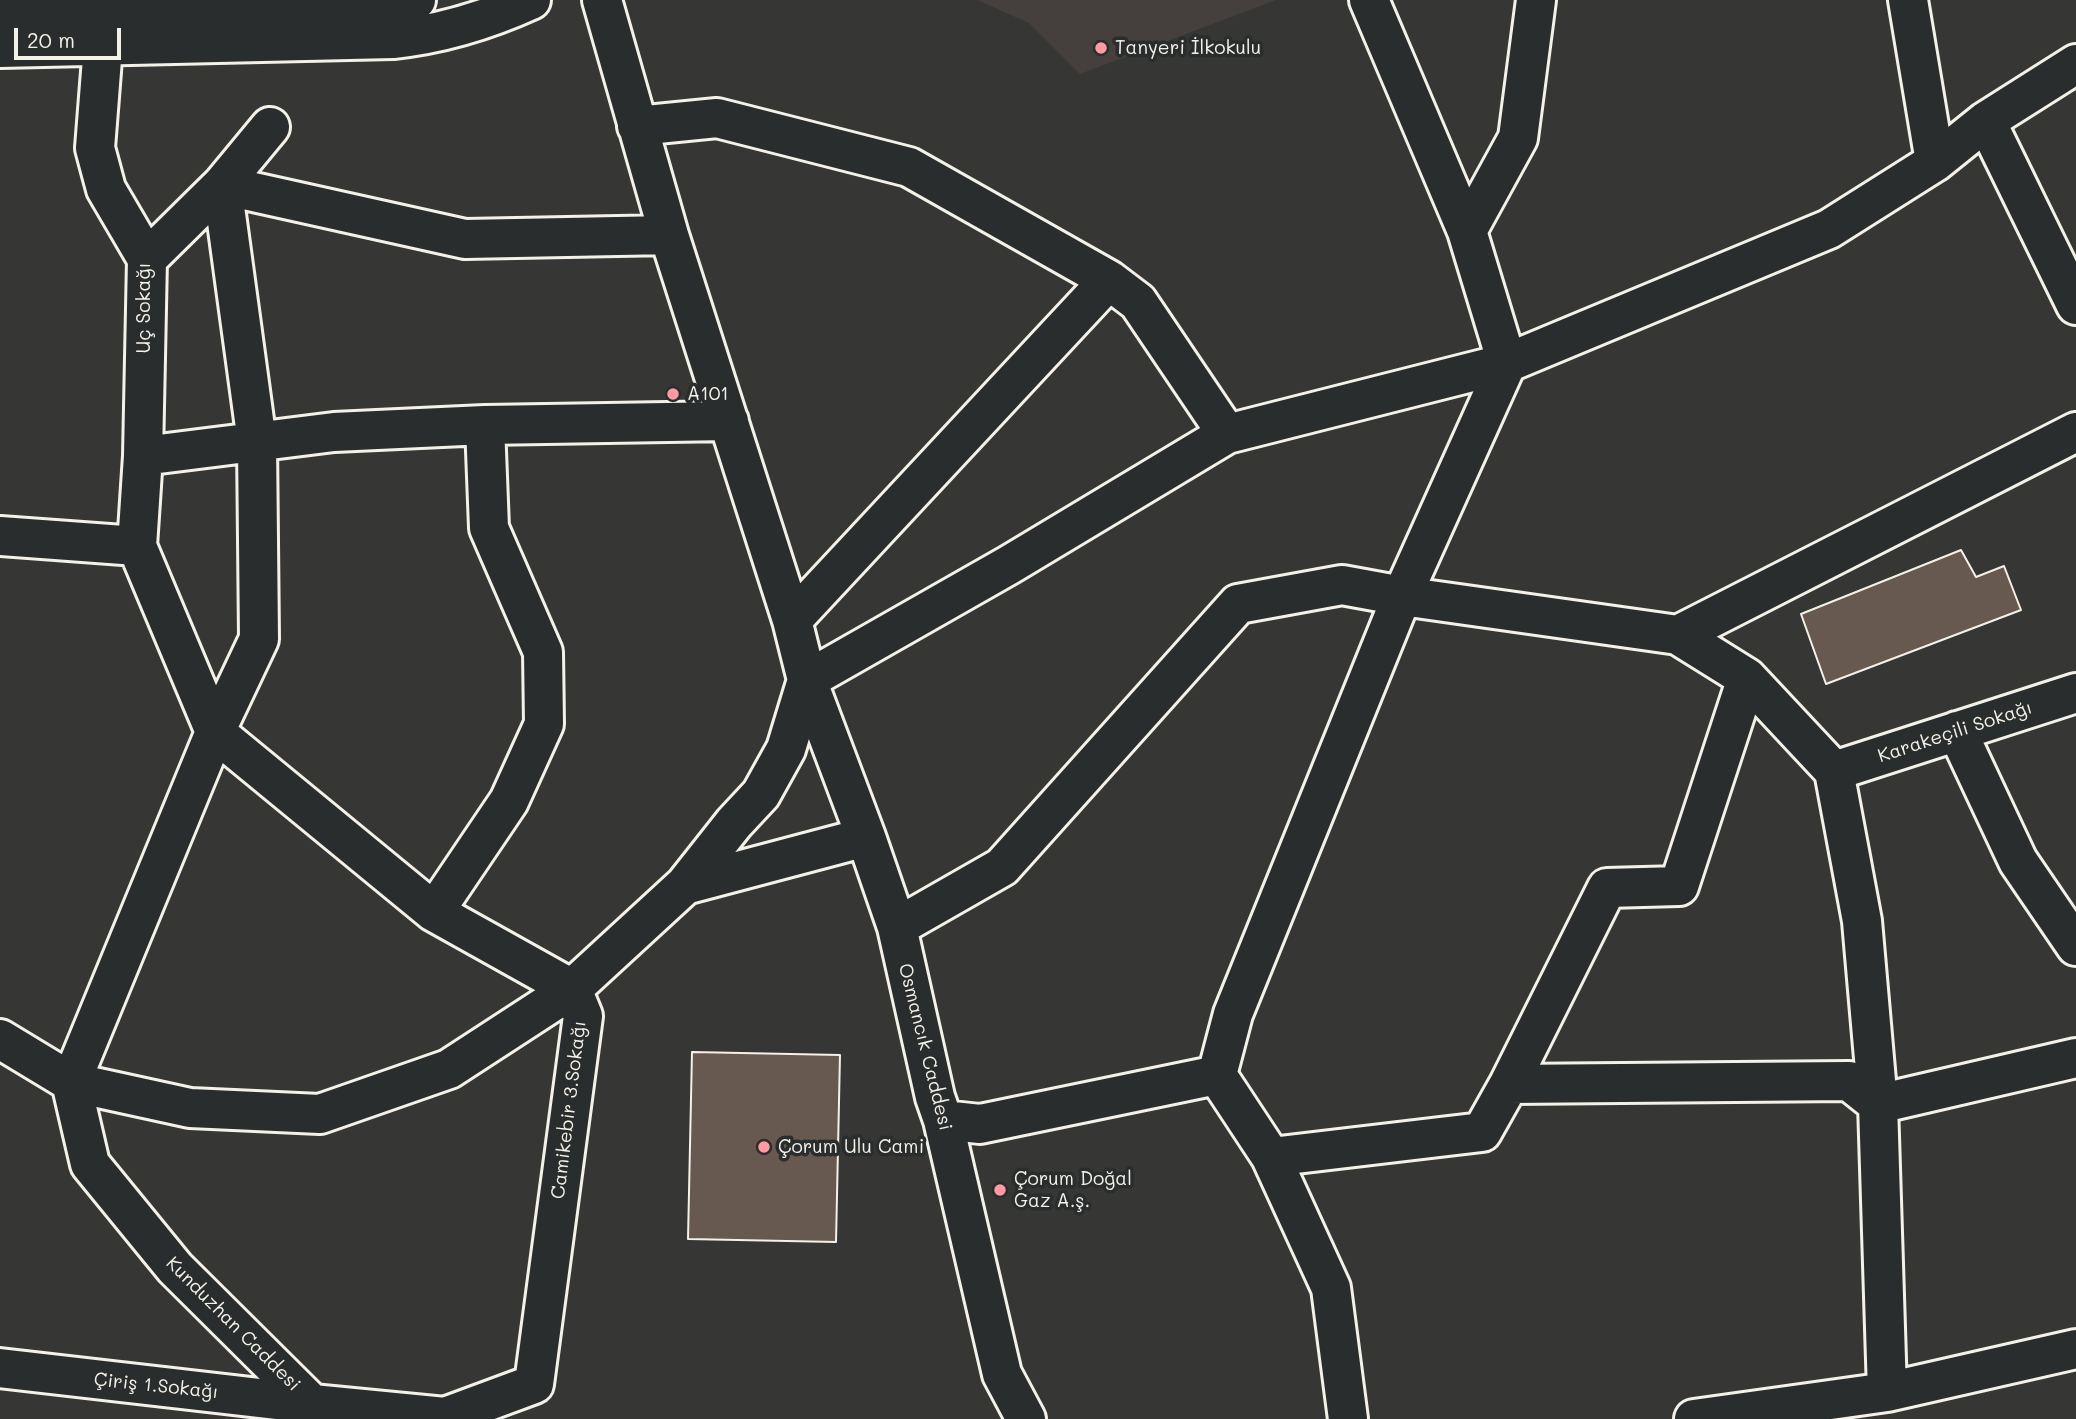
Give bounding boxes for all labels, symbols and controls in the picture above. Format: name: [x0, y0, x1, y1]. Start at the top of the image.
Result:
scale bar: [18, 14, 124, 58]
text: 20 m: [27, 26, 75, 53]
place label: Tanyeri İlkokulu: [1115, 37, 1261, 59]
marker: Tanyeri İlkokulu: [1093, 40, 1109, 56]
street label: Uç Sokağı: [133, 263, 155, 353]
place label: A101: [687, 383, 729, 405]
marker: A101: [665, 386, 681, 402]
street label: Karakeçili Sokağı: [1875, 696, 2035, 768]
street label: Osmancık Caddesi: [893, 961, 957, 1133]
street label: Camikebir 3.Sokağı: [547, 1020, 591, 1200]
place label: Çorum Ulu Cami: [778, 1136, 924, 1158]
marker: Çorum Ulu Cami: [756, 1139, 772, 1155]
place label: Çorum Doğal Gaz A.ş.: [1014, 1168, 1132, 1212]
marker: Çorum Doğal Gaz A.ş.: [992, 1182, 1008, 1198]
street label: Kunduzhan Caddesi: [161, 1252, 305, 1396]
street label: Çiriş 1.Sokağı: [93, 1368, 219, 1404]

